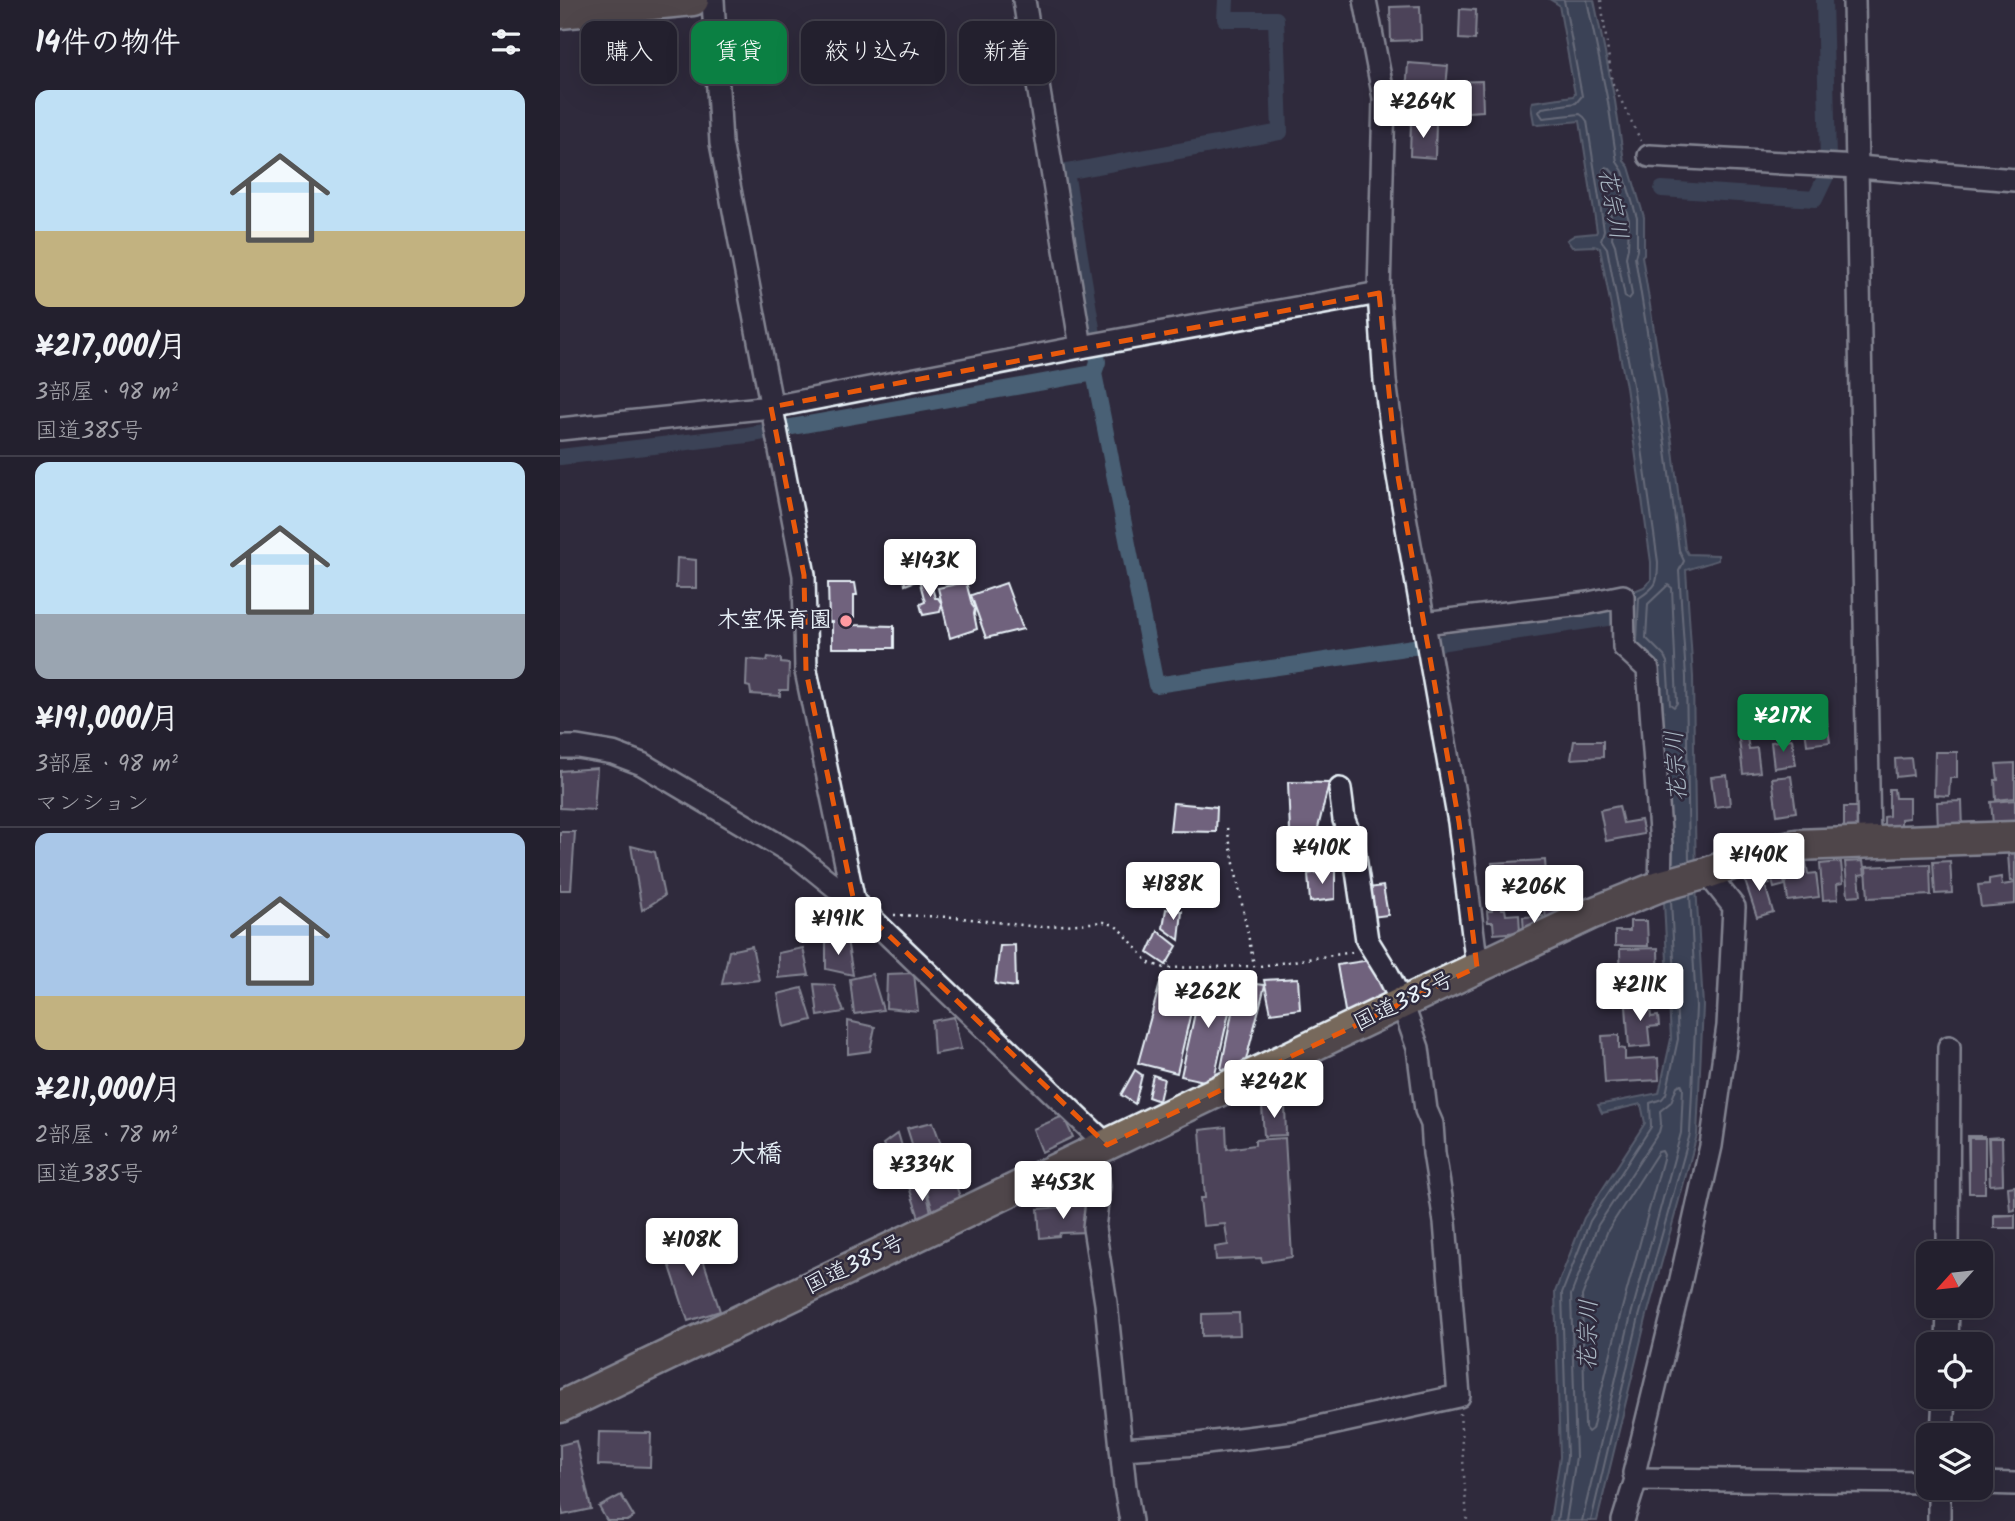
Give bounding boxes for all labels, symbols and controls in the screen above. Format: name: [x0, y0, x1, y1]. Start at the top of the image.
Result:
text: 14件の物件: [35, 20, 180, 68]
chip: 購入: [581, 21, 677, 84]
chip: 賃貸: [691, 21, 787, 84]
chip: 絞り込み: [801, 21, 945, 84]
chip: 新着: [959, 21, 1055, 84]
icon: filters: [487, 23, 525, 61]
pin: ¥264K: [1374, 80, 1472, 140]
text: ¥264K: [1390, 85, 1456, 121]
icon: home: [217, 135, 343, 261]
water label: 花宗川: [1587, 165, 1637, 243]
text: ¥217,000/月: [35, 324, 187, 372]
text: 3部屋 · 98 m²: [35, 375, 178, 411]
text: 国道385号: [35, 414, 143, 450]
icon: home: [217, 507, 343, 633]
pin: ¥143K: [881, 540, 979, 599]
text: ¥143K: [900, 544, 960, 580]
place label: 木室保育園: [717, 603, 832, 639]
marker: 木室保育園: [838, 613, 854, 629]
pin: ¥217K: [1734, 694, 1832, 754]
text: ¥191,000/月: [35, 696, 179, 744]
text: ¥217K: [1753, 699, 1813, 735]
water label: 花宗川: [1656, 729, 1698, 803]
text: 3部屋 · 98 m²: [35, 747, 178, 783]
text: マンション: [35, 786, 149, 822]
pin: ¥410K: [1273, 826, 1371, 886]
text: ¥410K: [1292, 831, 1352, 867]
pin: ¥140K: [1710, 834, 1808, 893]
text: ¥140K: [1729, 838, 1789, 874]
pin: ¥188K: [1124, 862, 1222, 922]
pin: ¥206K: [1485, 866, 1583, 925]
text: ¥188K: [1142, 867, 1204, 903]
text: ¥206K: [1501, 870, 1567, 906]
icon: home: [217, 878, 343, 1004]
pin: ¥191K: [789, 898, 887, 957]
text: ¥191K: [811, 902, 865, 938]
street label: 国道385号: [1347, 962, 1461, 1042]
pin: ¥211K: [1591, 964, 1689, 1023]
text: ¥211K: [1612, 968, 1668, 1004]
pin: ¥262K: [1159, 970, 1257, 1030]
text: ¥262K: [1174, 975, 1242, 1011]
pin: ¥242K: [1225, 1060, 1323, 1120]
text: ¥242K: [1240, 1065, 1308, 1101]
text: ¥211,000/月: [35, 1067, 182, 1115]
text: 2部屋 · 78 m²: [35, 1118, 177, 1154]
district label: 大橋: [730, 1134, 782, 1176]
pin: ¥334K: [873, 1144, 971, 1203]
text: ¥334K: [889, 1148, 955, 1184]
text: 国道385号: [35, 1157, 143, 1193]
pin: ¥453K: [1014, 1162, 1112, 1221]
text: ¥453K: [1031, 1166, 1095, 1202]
pin: ¥108K: [643, 1218, 741, 1278]
text: ¥108K: [662, 1223, 722, 1259]
street label: 国道385号: [798, 1225, 912, 1305]
north arrow: [1916, 1241, 1993, 1318]
map controls: [1916, 1241, 1993, 1500]
water label: 花宗川: [1569, 1299, 1609, 1371]
button: locate: [1916, 1332, 1993, 1409]
button: layers: [1916, 1423, 1993, 1500]

